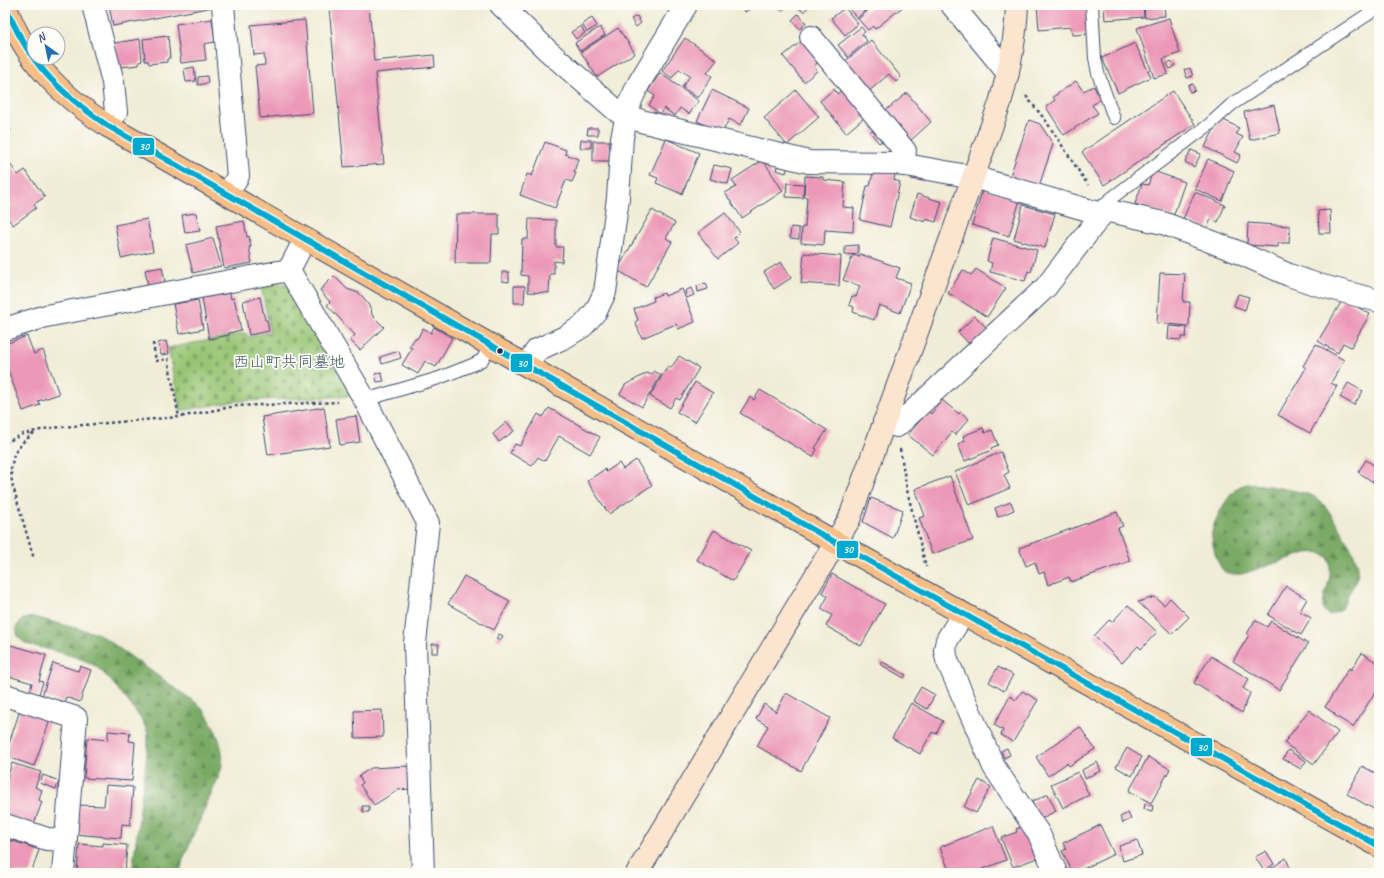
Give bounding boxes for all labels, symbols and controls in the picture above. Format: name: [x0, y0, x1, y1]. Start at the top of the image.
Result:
north arrow: [26, 26, 66, 66]
text: N: [34, 29, 49, 45]
line badge: 30: [132, 137, 155, 156]
text: 30: [139, 139, 150, 153]
unlabelled marker: [495, 346, 505, 356]
park label: 西山町共同墓地: [233, 352, 345, 372]
line badge: 30: [510, 353, 533, 373]
text: 30: [517, 356, 528, 370]
line badge: 30: [836, 540, 859, 559]
text: 30: [843, 542, 854, 556]
line badge: 30: [1190, 737, 1213, 757]
text: 30: [1197, 740, 1208, 754]

